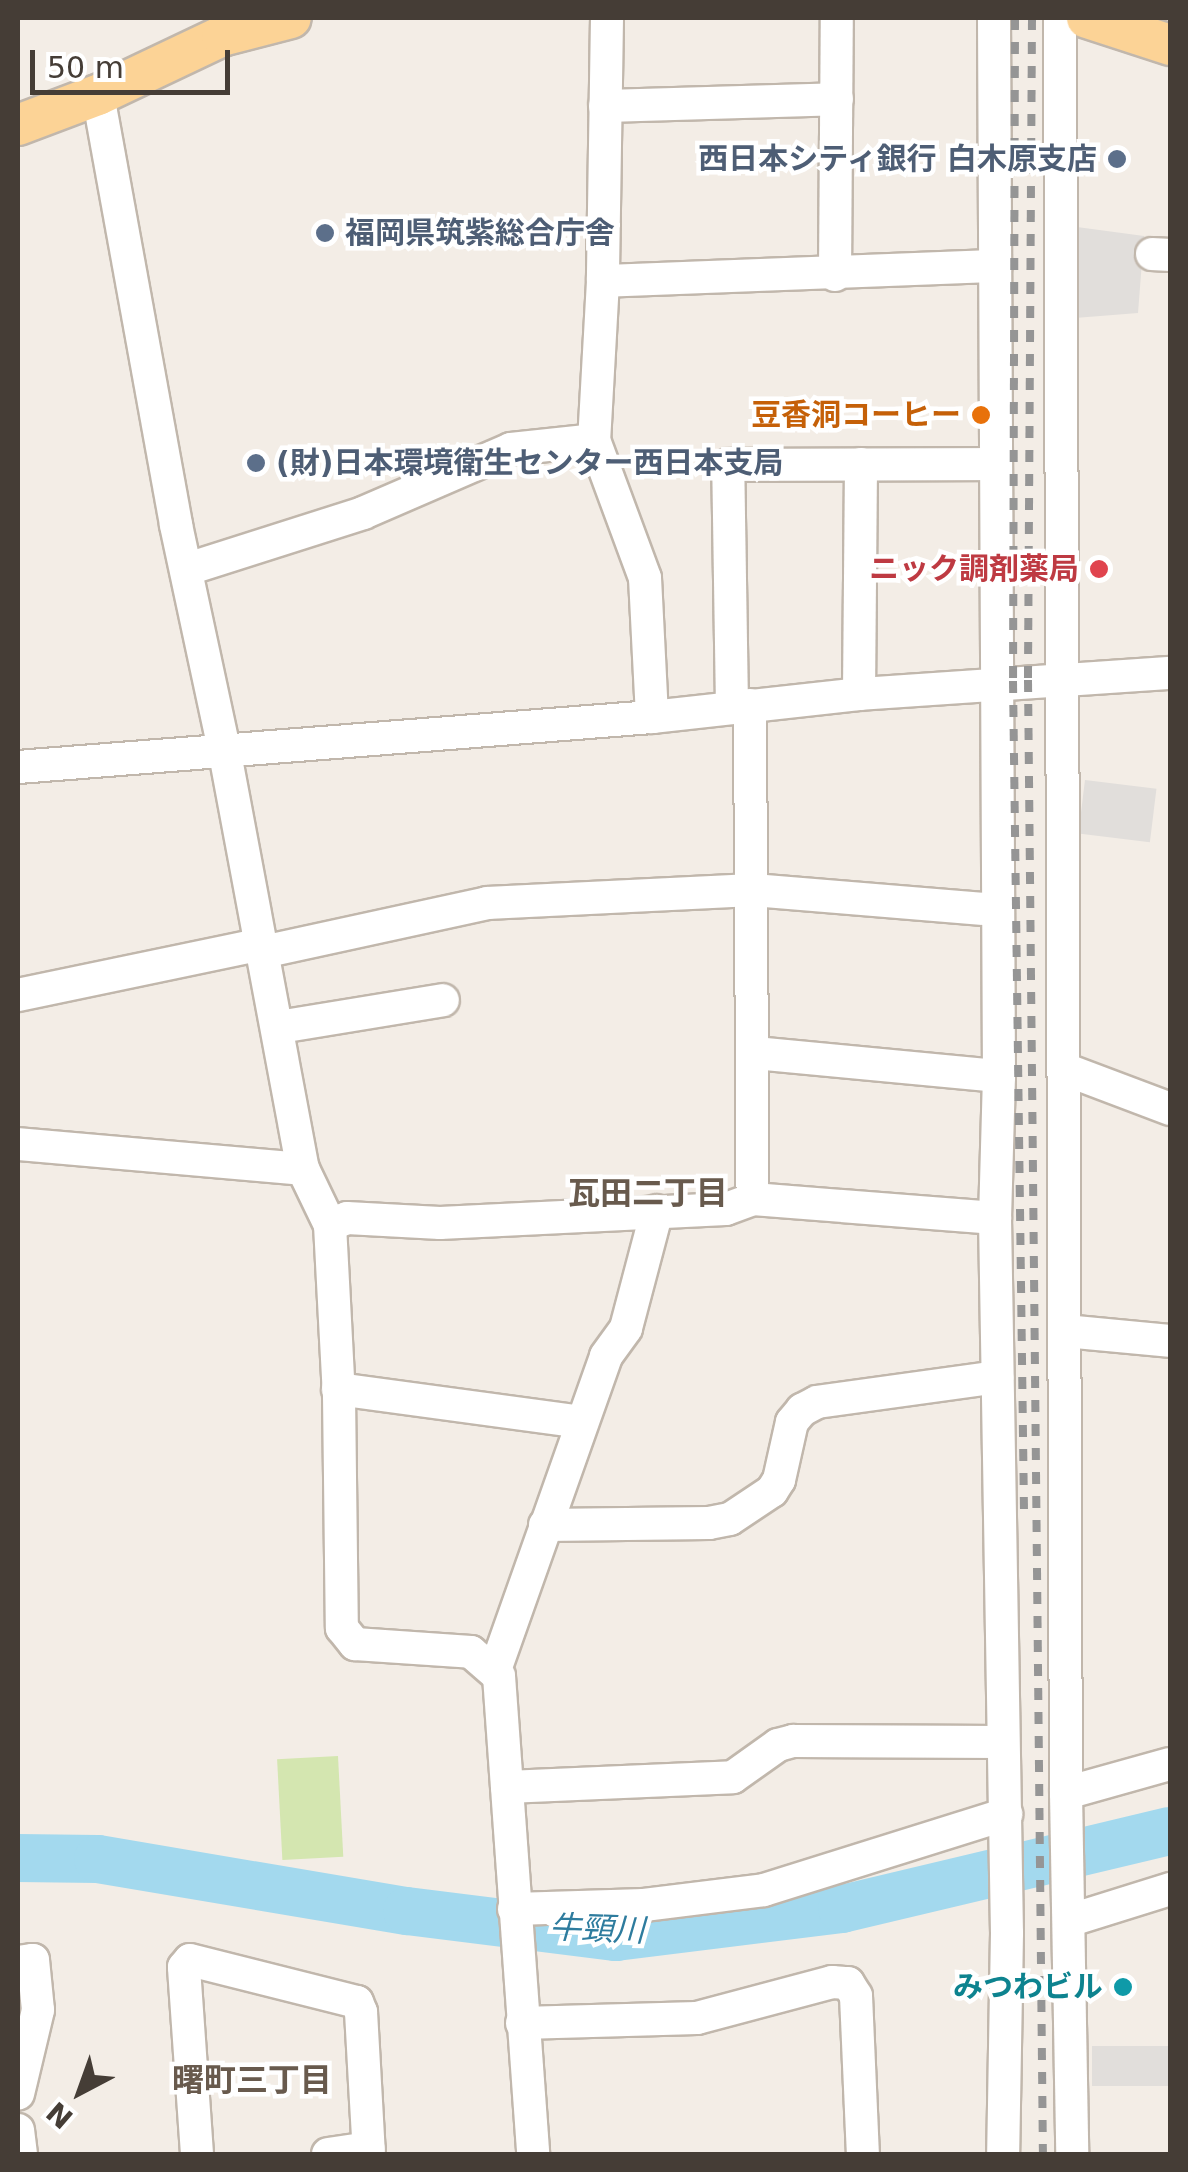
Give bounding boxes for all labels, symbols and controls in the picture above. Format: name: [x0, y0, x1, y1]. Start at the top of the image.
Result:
scale bar: [35, 30, 235, 92]
text: 50 m: [47, 50, 124, 85]
place label: 西日本シティ銀行 白木原支店: [697, 141, 1097, 177]
marker: 西日本シティ銀行 白木原支店: [1106, 148, 1128, 170]
place label: 福岡県筑紫総合庁舎: [345, 215, 615, 251]
marker: 福岡県筑紫総合庁舎: [314, 222, 336, 244]
place label: 豆香洞コーヒー: [751, 397, 961, 433]
marker: 豆香洞コーヒー: [970, 404, 992, 426]
place label: (財)日本環境衛生センター西日本支局: [276, 445, 783, 481]
marker: (財)日本環境衛生センター西日本支局: [245, 452, 267, 474]
place label: ニック調剤薬局: [869, 551, 1079, 587]
marker: ニック調剤薬局: [1088, 558, 1110, 580]
district label: 瓦田二丁目: [568, 1174, 728, 1212]
water label: 牛頸川: [548, 1908, 646, 1950]
place label: みつわビル: [953, 1969, 1103, 2005]
marker: みつわビル: [1112, 1976, 1134, 1998]
north arrow: [30, 2042, 130, 2142]
district label: 曙町三丁目: [172, 2061, 332, 2099]
text: N: [40, 2095, 80, 2135]

